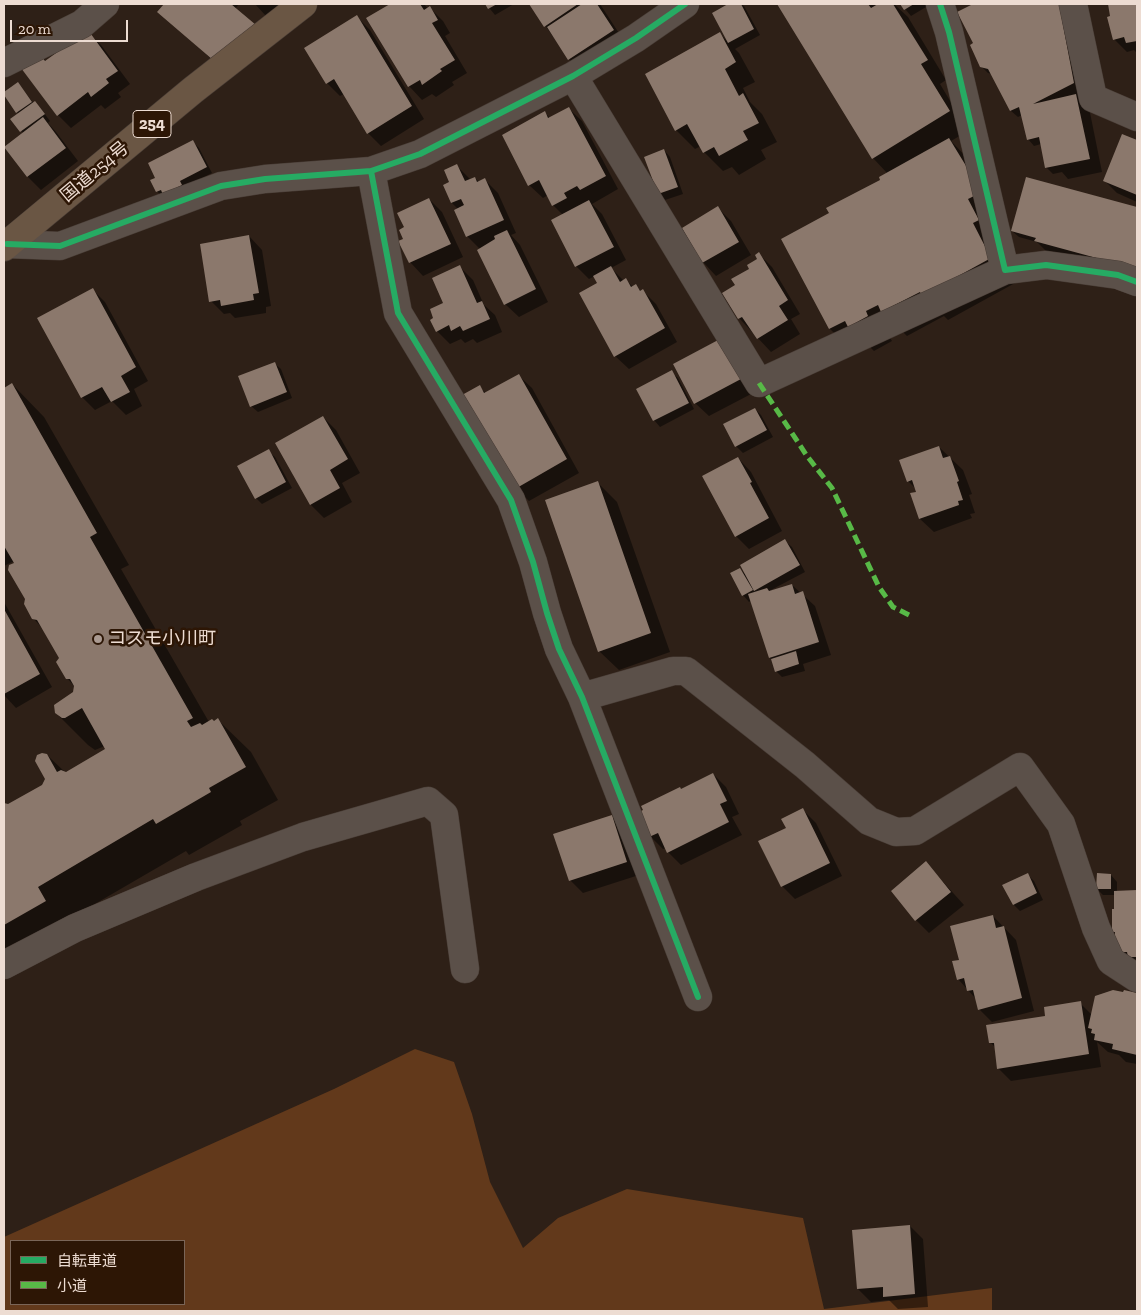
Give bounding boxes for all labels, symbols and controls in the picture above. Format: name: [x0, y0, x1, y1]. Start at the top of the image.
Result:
scale bar: [12, 10, 130, 42]
text: 20 m: [18, 20, 51, 38]
road number: 254: [133, 110, 171, 138]
street label: 国道254号: [57, 137, 133, 207]
place label: コスモ小川町: [108, 628, 216, 650]
marker: コスモ小川町: [92, 633, 104, 645]
legend: [10, 1240, 185, 1305]
text: 自転車道: [57, 1252, 117, 1270]
text: 小道: [57, 1277, 87, 1295]

